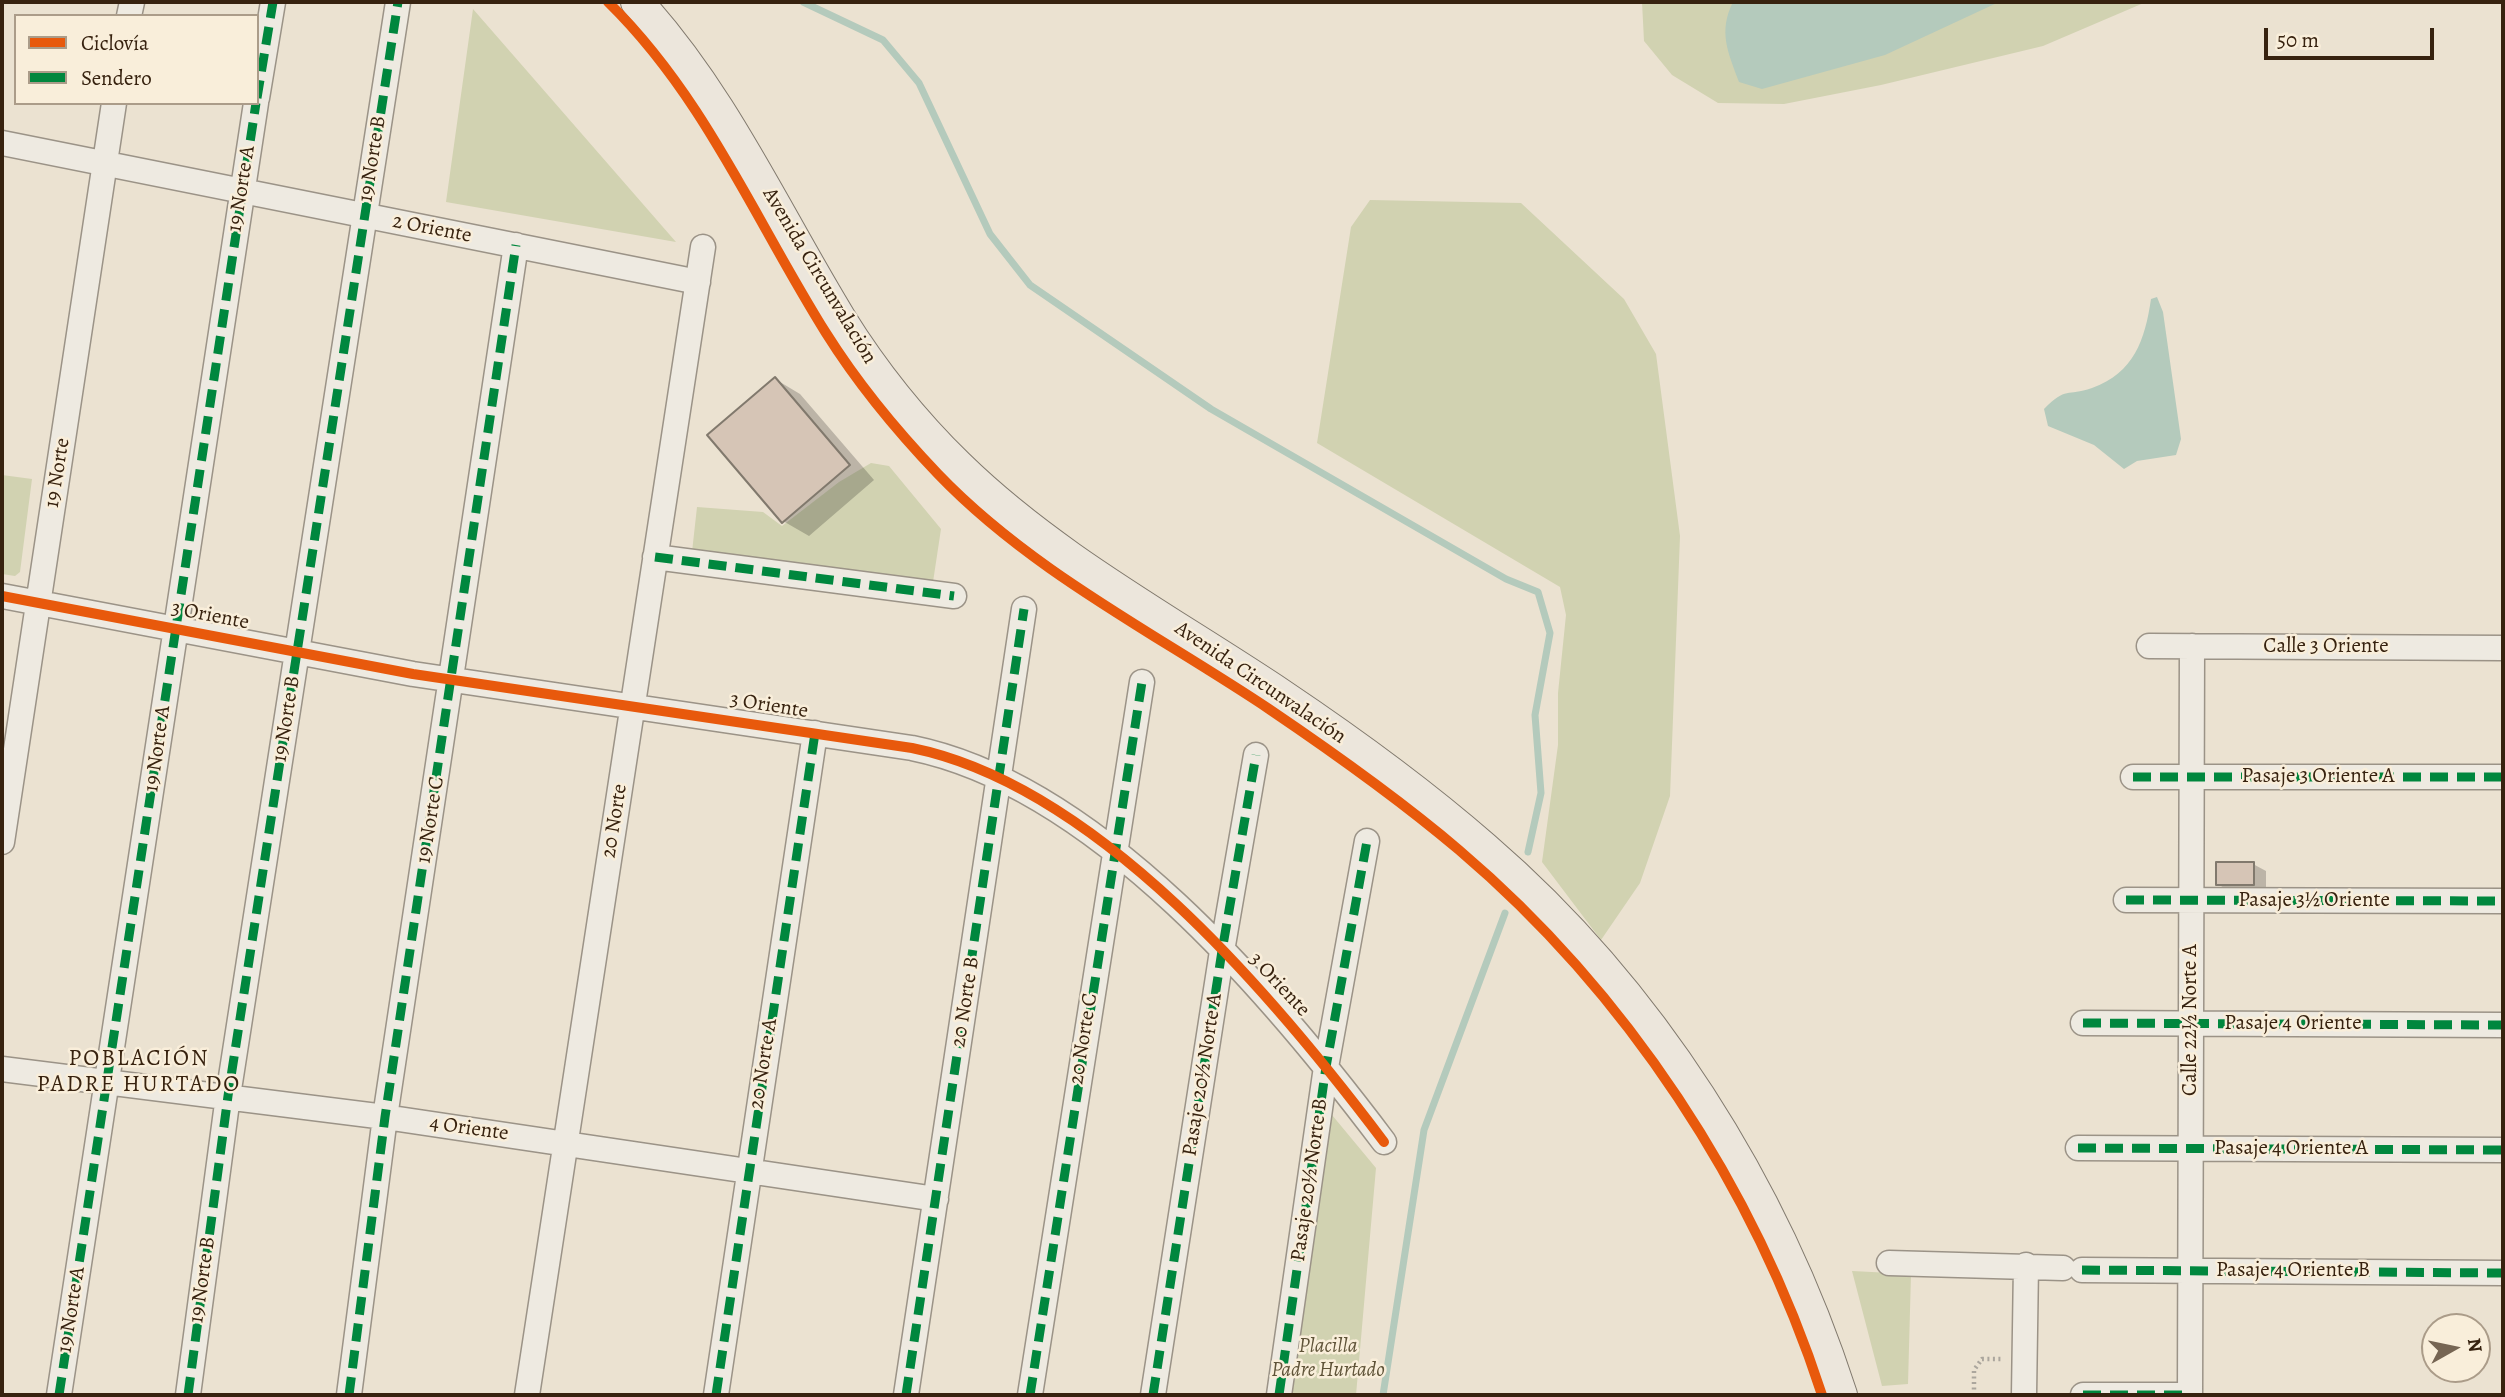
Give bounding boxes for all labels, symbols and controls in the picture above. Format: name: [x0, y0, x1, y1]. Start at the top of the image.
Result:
legend: [14, 14, 259, 105]
scale bar: [2267, 14, 2437, 58]
text: 50 m: [2277, 26, 2319, 54]
text: Ciclovía: [81, 29, 149, 57]
text: Sendero: [81, 64, 152, 92]
street label: 19 Norte B: [354, 114, 392, 204]
street label: 19 Norte A: [223, 144, 261, 234]
street label: Avenida Circunvalación: [756, 183, 882, 369]
street label: 2 Oriente: [390, 209, 474, 249]
street label: 19 Norte: [40, 436, 76, 510]
street label: 3 Oriente: [169, 596, 251, 636]
street label: Avenida Circunvalación: [1170, 616, 1350, 750]
street label: Calle 3 Oriente: [2263, 634, 2389, 660]
street label: 19 Norte B: [268, 674, 306, 764]
street label: 3 Oriente: [728, 687, 810, 725]
street label: 19 Norte A: [139, 704, 177, 794]
street label: Pasaje 3 Oriente A: [2241, 764, 2395, 790]
street label: 19 Norte C: [412, 775, 450, 865]
street label: 20 Norte: [597, 782, 633, 860]
street label: Pasaje 3½ Oriente: [2238, 888, 2390, 914]
street label: Calle 22½ Norte A: [2178, 944, 2204, 1096]
street label: 3 Oriente: [1243, 948, 1315, 1022]
street label: 20 Norte B: [946, 955, 986, 1049]
street label: 20 Norte C: [1064, 992, 1104, 1086]
street label: Pasaje 20½ Norte A: [1178, 992, 1228, 1158]
street label: Pasaje 4 Oriente: [2224, 1011, 2362, 1037]
street label: 20 Norte A: [744, 1017, 784, 1111]
district label: POBLACIÓN PADRE HURTADO: [38, 1045, 240, 1099]
street label: Pasaje 20½ Norte B: [1286, 1097, 1334, 1263]
street label: 4 Oriente: [428, 1111, 510, 1147]
street label: Pasaje 4 Oriente A: [2214, 1136, 2368, 1162]
street label: 19 Norte B: [184, 1235, 222, 1325]
street label: Pasaje 4 Oriente B: [2216, 1258, 2370, 1284]
street label: 19 Norte A: [53, 1265, 91, 1355]
north arrow: [2421, 1313, 2491, 1383]
park label: Placilla Padre Hurtado: [1271, 1334, 1385, 1384]
text: N: [2461, 1336, 2489, 1354]

